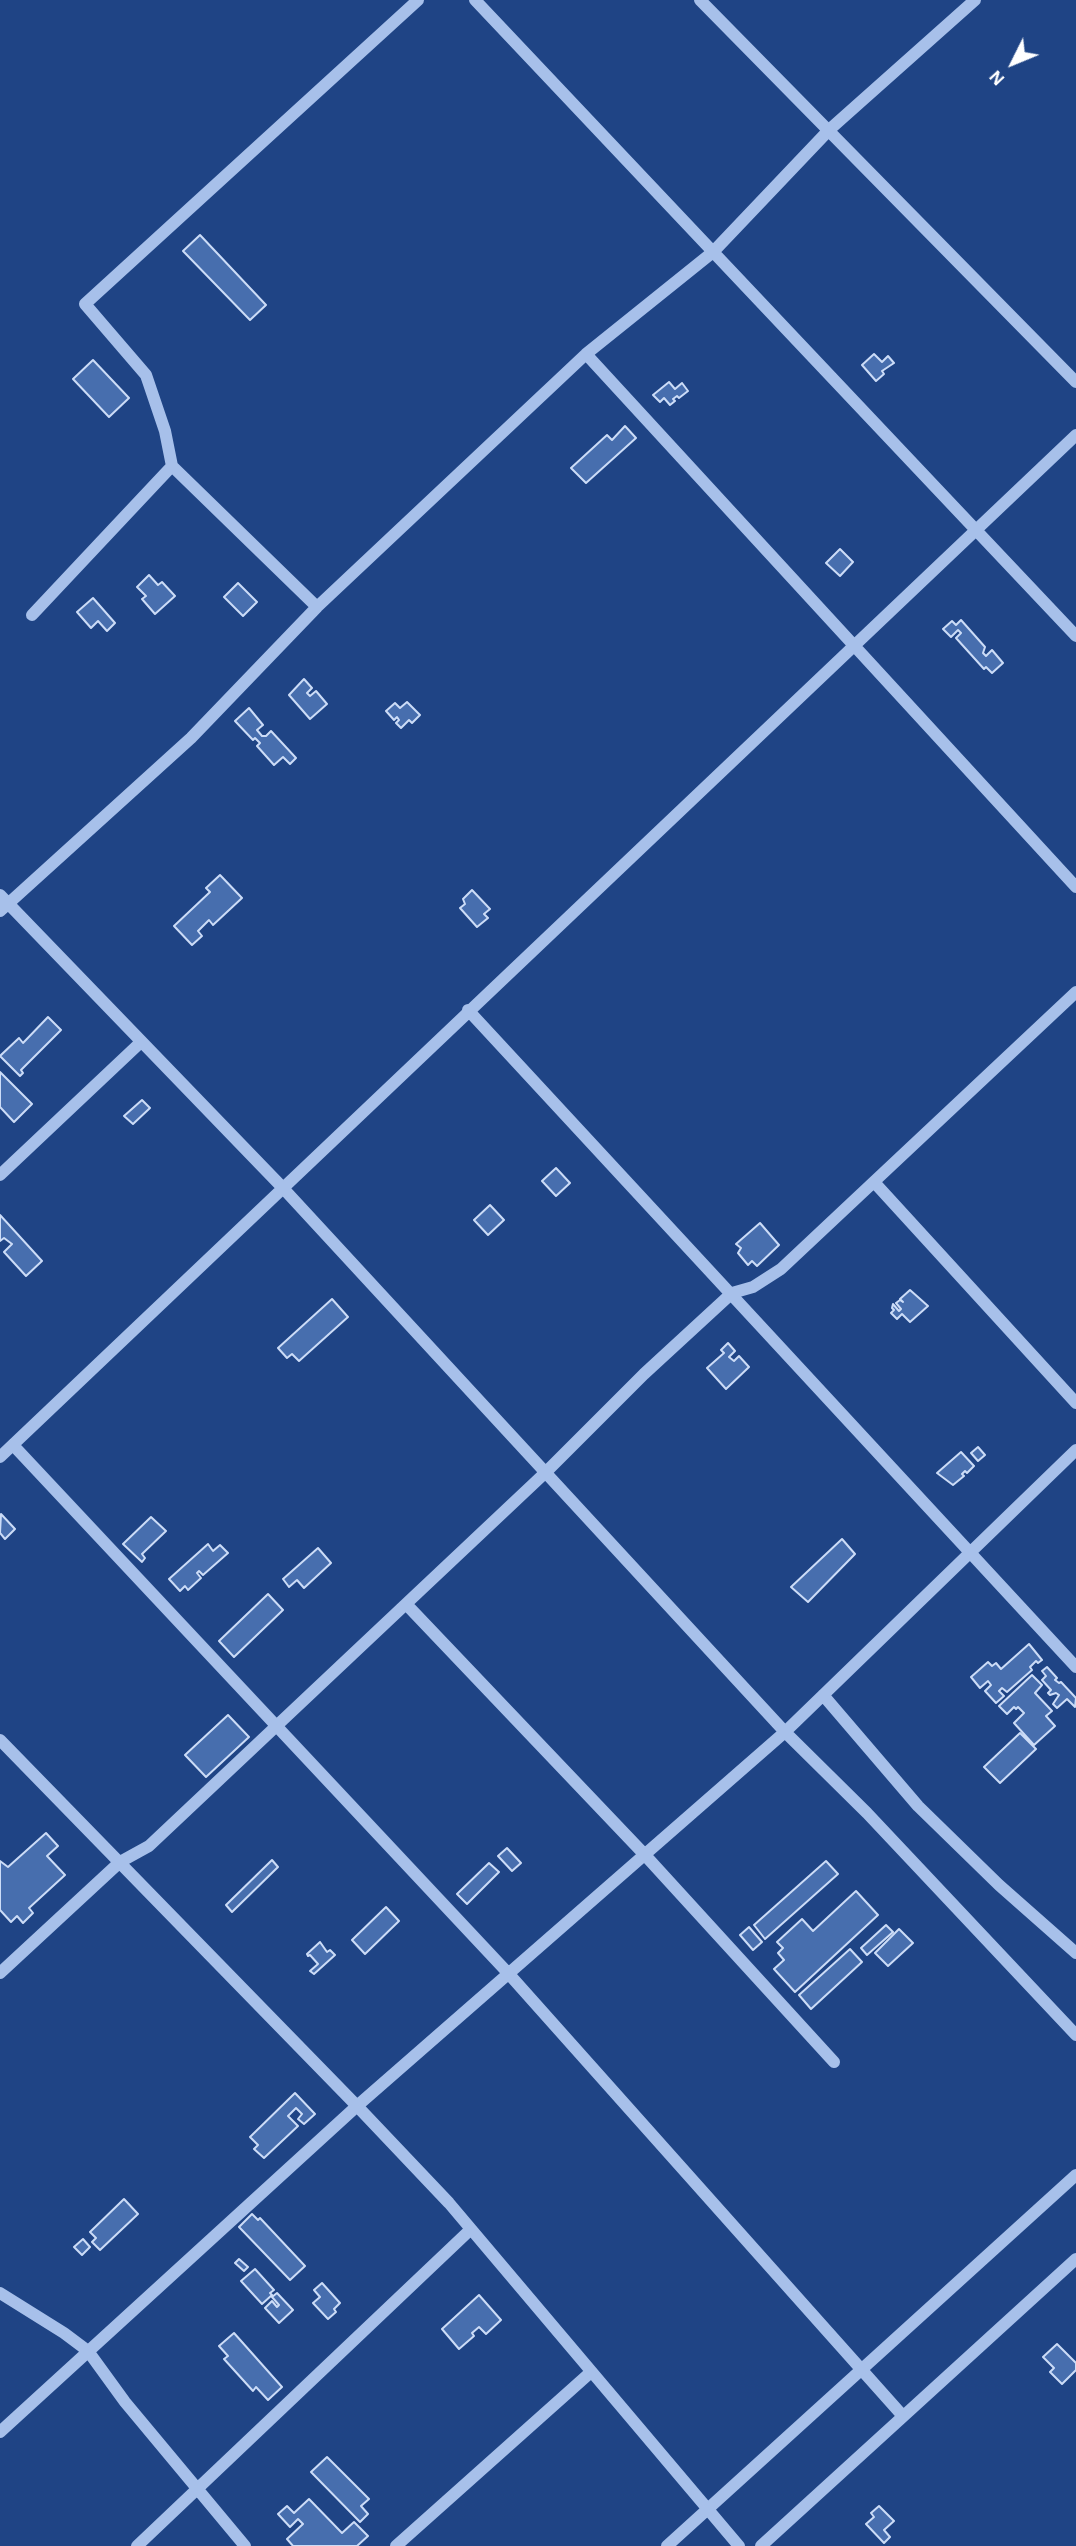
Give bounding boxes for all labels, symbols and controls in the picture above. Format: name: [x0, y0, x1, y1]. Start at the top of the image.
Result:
north arrow: [978, 28, 1048, 98]
text: N: [986, 66, 1009, 89]

